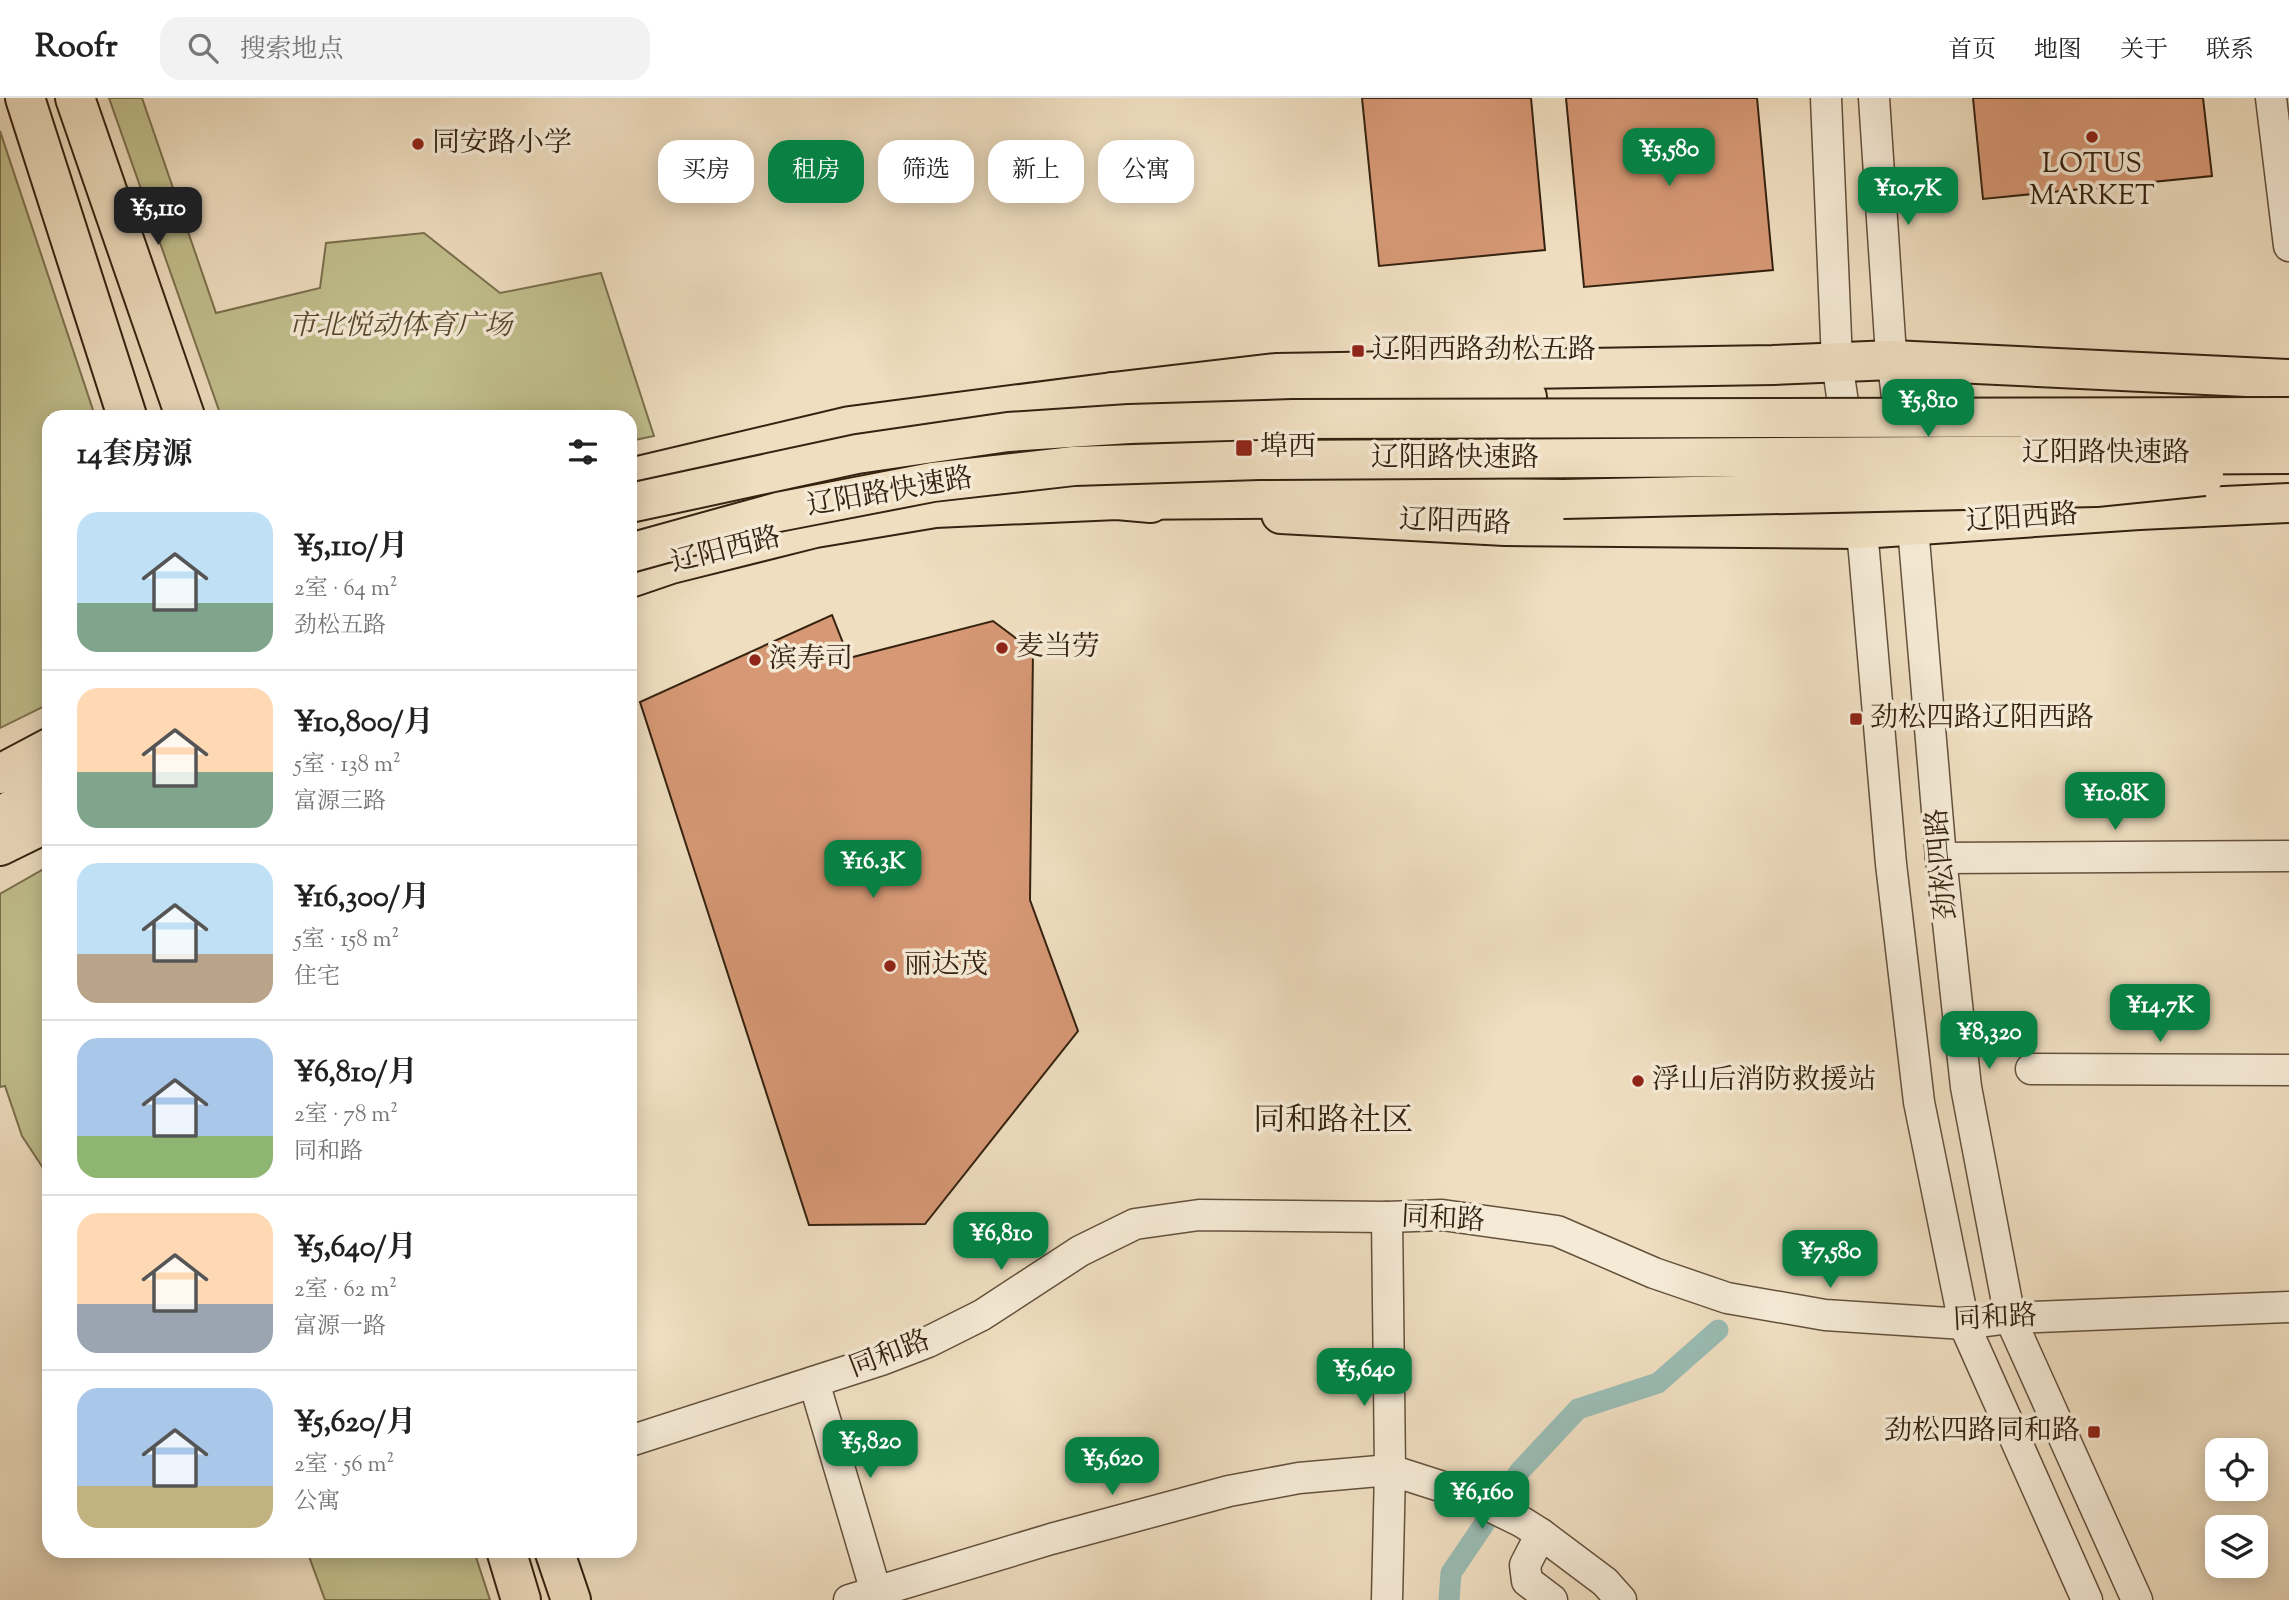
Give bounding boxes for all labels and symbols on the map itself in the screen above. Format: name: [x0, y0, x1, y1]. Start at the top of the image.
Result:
place label: 同安路小学: [432, 124, 572, 164]
pin: ¥5,580: [1612, 129, 1726, 188]
marker: LOTUS MARKET: [2084, 129, 2100, 145]
marker: 同安路小学: [410, 136, 426, 152]
place label: LOTUS MARKET: [2029, 145, 2155, 217]
pin: ¥10.7K: [1851, 167, 1965, 227]
pin: ¥5,110: [101, 188, 215, 247]
park label: 市北悦动体育广场: [288, 307, 514, 347]
place label: 辽阳西路劲松五路: [1372, 331, 1596, 371]
marker: 辽阳西路劲松五路: [1350, 343, 1366, 359]
pin: ¥5,810: [1871, 380, 1985, 439]
place label: 埠西: [1260, 428, 1316, 468]
street label: 辽阳路快速路: [2022, 434, 2190, 474]
marker: 埠西: [1234, 438, 1254, 458]
street label: 辽阳路快速路: [1371, 439, 1539, 479]
street label: 辽阳路快速路: [804, 459, 976, 527]
street label: 辽阳西路: [1965, 495, 2079, 543]
street label: 辽阳西路: [1398, 501, 1512, 545]
street label: 辽阳西路: [667, 518, 785, 584]
place label: 麦当劳: [1016, 628, 1100, 668]
place label: 滨寿司: [769, 640, 853, 680]
marker: 麦当劳: [994, 640, 1010, 656]
marker: 滨寿司: [747, 652, 763, 668]
place label: 劲松四路辽阳西路: [1870, 699, 2094, 739]
marker: 劲松四路辽阳西路: [1848, 711, 1864, 727]
pin: ¥10.8K: [2058, 772, 2172, 832]
street label: 劲松四路: [1918, 806, 1968, 922]
pin: ¥16.3K: [816, 840, 930, 900]
place label: 丽达茂: [904, 946, 988, 986]
marker: 丽达茂: [882, 958, 898, 974]
pin: ¥14.7K: [2103, 984, 2217, 1044]
pin: ¥8,320: [1932, 1012, 2046, 1071]
place label: 浮山后消防救援站: [1652, 1061, 1876, 1101]
marker: 浮山后消防救援站: [1630, 1073, 1646, 1089]
district label: 同和路社区: [1253, 1099, 1413, 1145]
street label: 同和路: [1400, 1198, 1486, 1242]
pin: ¥6,810: [944, 1212, 1058, 1272]
pin: ¥7,580: [1773, 1230, 1887, 1290]
street label: 同和路: [1952, 1297, 2038, 1341]
street label: 同和路: [844, 1321, 936, 1389]
pin: ¥5,640: [1307, 1348, 1421, 1408]
place label: 劲松四路同和路: [1884, 1412, 2080, 1452]
pin: ¥5,820: [813, 1420, 927, 1480]
marker: 劲松四路同和路: [2086, 1424, 2102, 1440]
pin: ¥5,620: [1055, 1438, 1169, 1497]
pin: ¥6,160: [1425, 1472, 1539, 1531]

